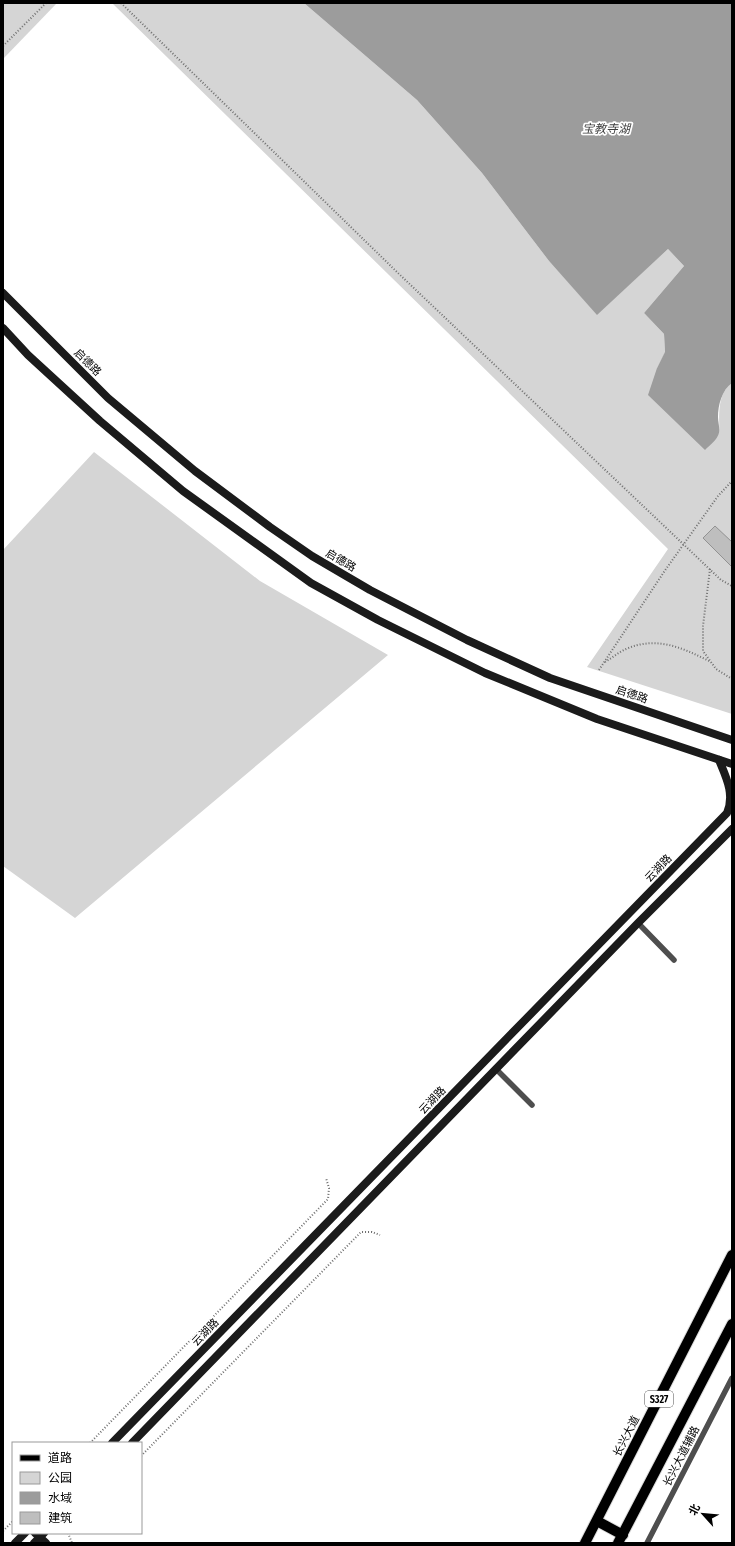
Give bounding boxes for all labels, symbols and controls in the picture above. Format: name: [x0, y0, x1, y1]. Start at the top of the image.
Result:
water label: 宝教寺湖: [582, 122, 632, 136]
street label: 启德路: [71, 346, 104, 379]
street label: 启德路: [323, 547, 358, 574]
street label: 启德路: [614, 683, 650, 706]
street label: 云湖路: [642, 852, 674, 885]
street label: 云湖路: [416, 1084, 448, 1117]
street label: 云湖路: [189, 1316, 221, 1349]
road number: S327: [645, 1391, 673, 1407]
street label: 长兴大道: [611, 1414, 642, 1459]
street label: 长兴大道辅路: [661, 1424, 702, 1489]
legend: [12, 1442, 142, 1534]
text: 道路: [48, 1451, 72, 1465]
text: 公园: [48, 1471, 72, 1485]
text: 水域: [48, 1491, 72, 1505]
north arrow: [683, 1494, 723, 1534]
text: 北: [686, 1502, 703, 1518]
text: 建筑: [48, 1511, 72, 1525]

